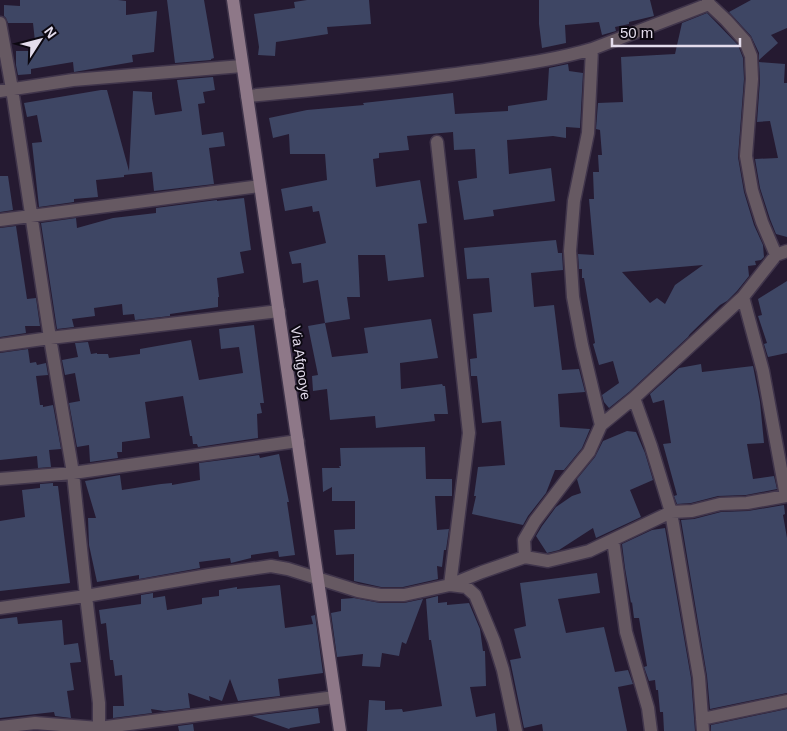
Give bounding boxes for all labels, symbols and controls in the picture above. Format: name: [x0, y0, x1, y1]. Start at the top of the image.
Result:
north arrow: [15, 15, 65, 65]
scale bar: [612, 15, 740, 47]
text: N: [41, 24, 60, 41]
text: 50 m: [620, 24, 653, 41]
street label: Via Afgooye: [288, 325, 314, 401]

